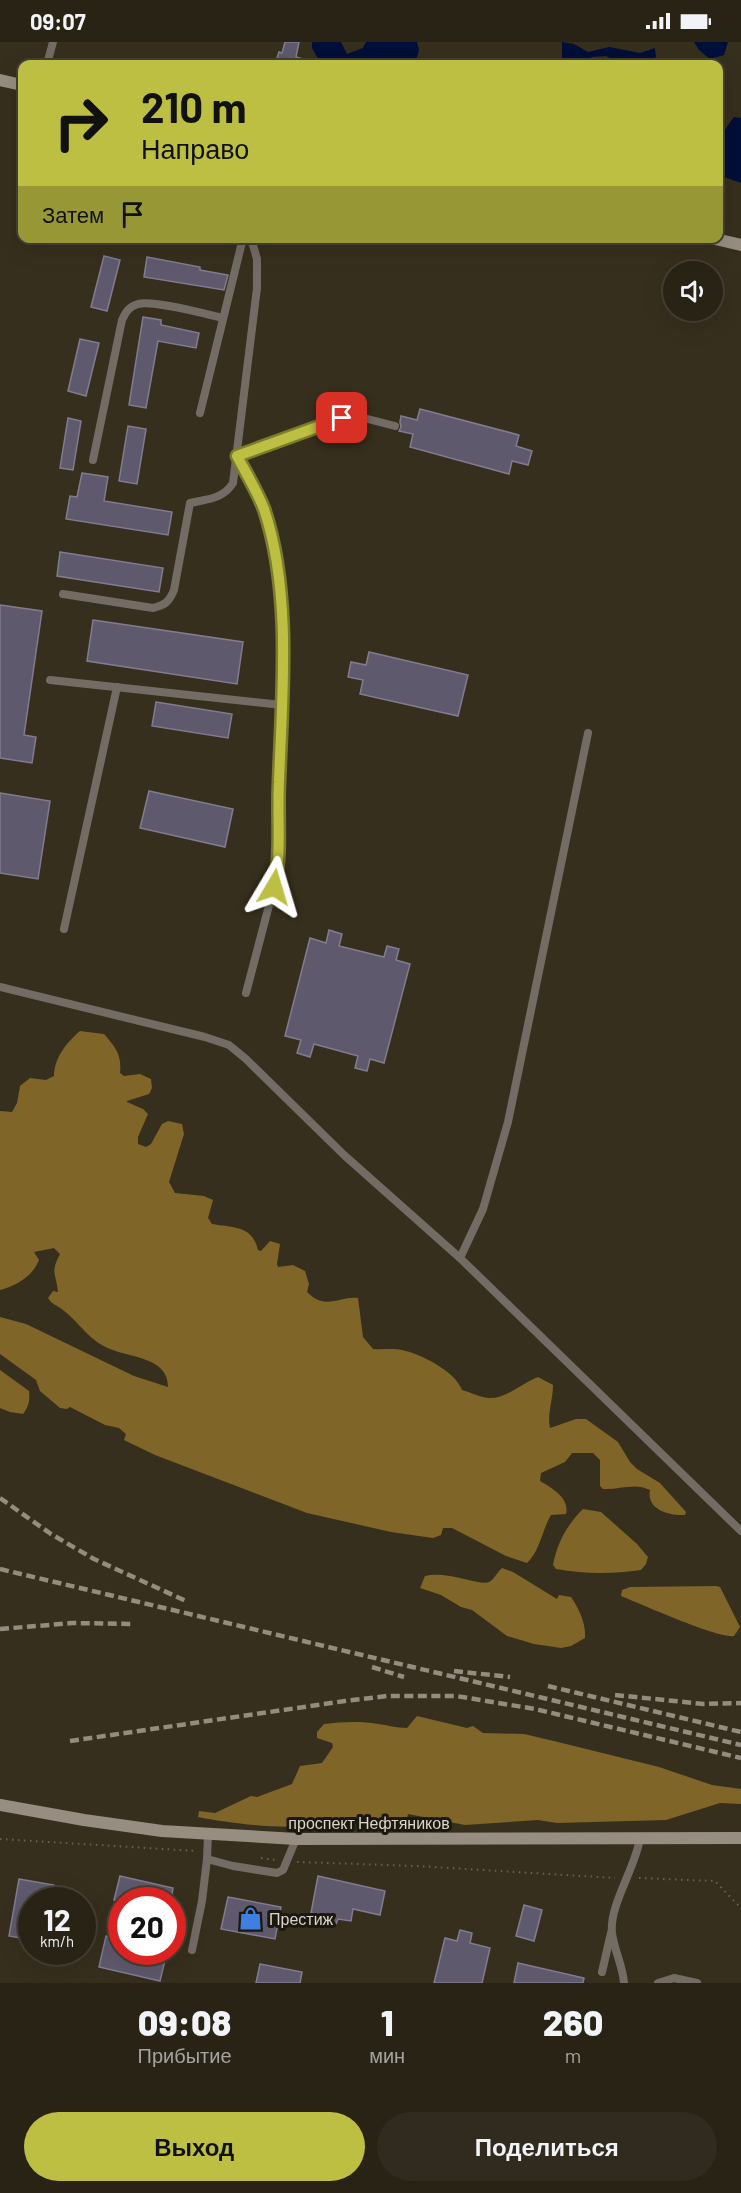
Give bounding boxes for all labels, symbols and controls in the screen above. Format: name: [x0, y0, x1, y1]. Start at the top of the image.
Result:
text: 09:07: [30, 8, 86, 34]
text: 210 m: [141, 81, 247, 131]
icon: right: [42, 84, 120, 162]
text: Направо: [141, 132, 249, 164]
icon: arrive: [116, 198, 149, 231]
text: Затем: [42, 201, 104, 227]
map controls: [663, 261, 723, 321]
button: sound: [663, 261, 723, 321]
pin: [316, 392, 367, 443]
icon: arrive: [325, 401, 358, 434]
position arrow: [242, 855, 306, 919]
street label: проспект Нефтяников: [288, 1813, 450, 1832]
speed limit sign: 20: [108, 1887, 186, 1965]
text: 12: [43, 1901, 71, 1937]
shop icon: Престиж: [238, 1905, 264, 1931]
place label: Престиж: [269, 1909, 334, 1928]
text: km/h: [40, 1932, 74, 1950]
text: 09:08: [138, 2000, 231, 2043]
text: 1: [381, 2000, 394, 2043]
text: 260: [543, 2000, 603, 2043]
text: Прибытие: [138, 2043, 232, 2067]
text: мин: [369, 2043, 405, 2067]
text: m: [565, 2043, 581, 2067]
button: Выход: [24, 2112, 365, 2181]
button: Поделиться: [377, 2112, 717, 2181]

